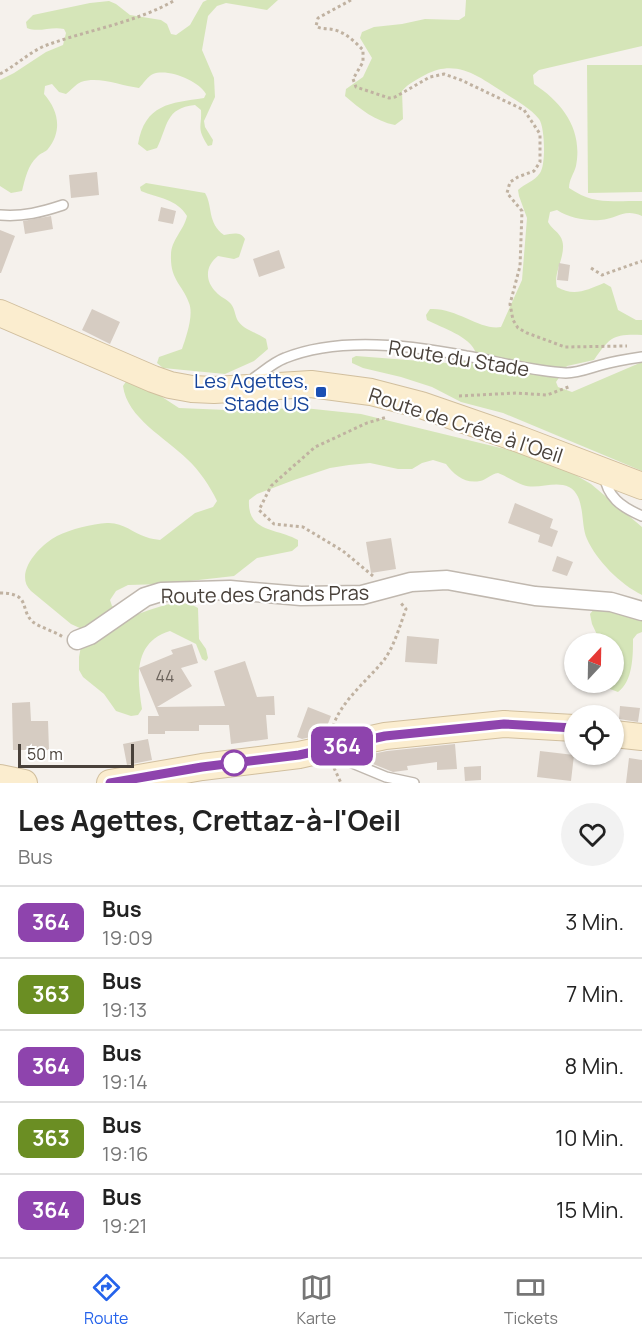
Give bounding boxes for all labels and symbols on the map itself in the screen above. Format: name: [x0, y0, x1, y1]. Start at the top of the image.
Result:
street label: Route du Stade: [387, 334, 531, 382]
place label: Les Agettes, Stade US: [194, 367, 309, 417]
street label: Route de Crête à l'Oeil: [365, 381, 567, 469]
marker: Les Agettes, Stade US: [314, 385, 328, 399]
street label: Route des Grands Pras: [161, 579, 369, 609]
north arrow: [564, 633, 624, 693]
house number: 44: [155, 665, 175, 687]
line badge: 364: [308, 726, 376, 766]
scale bar: [18, 741, 134, 768]
unlabelled marker: [221, 750, 247, 776]

